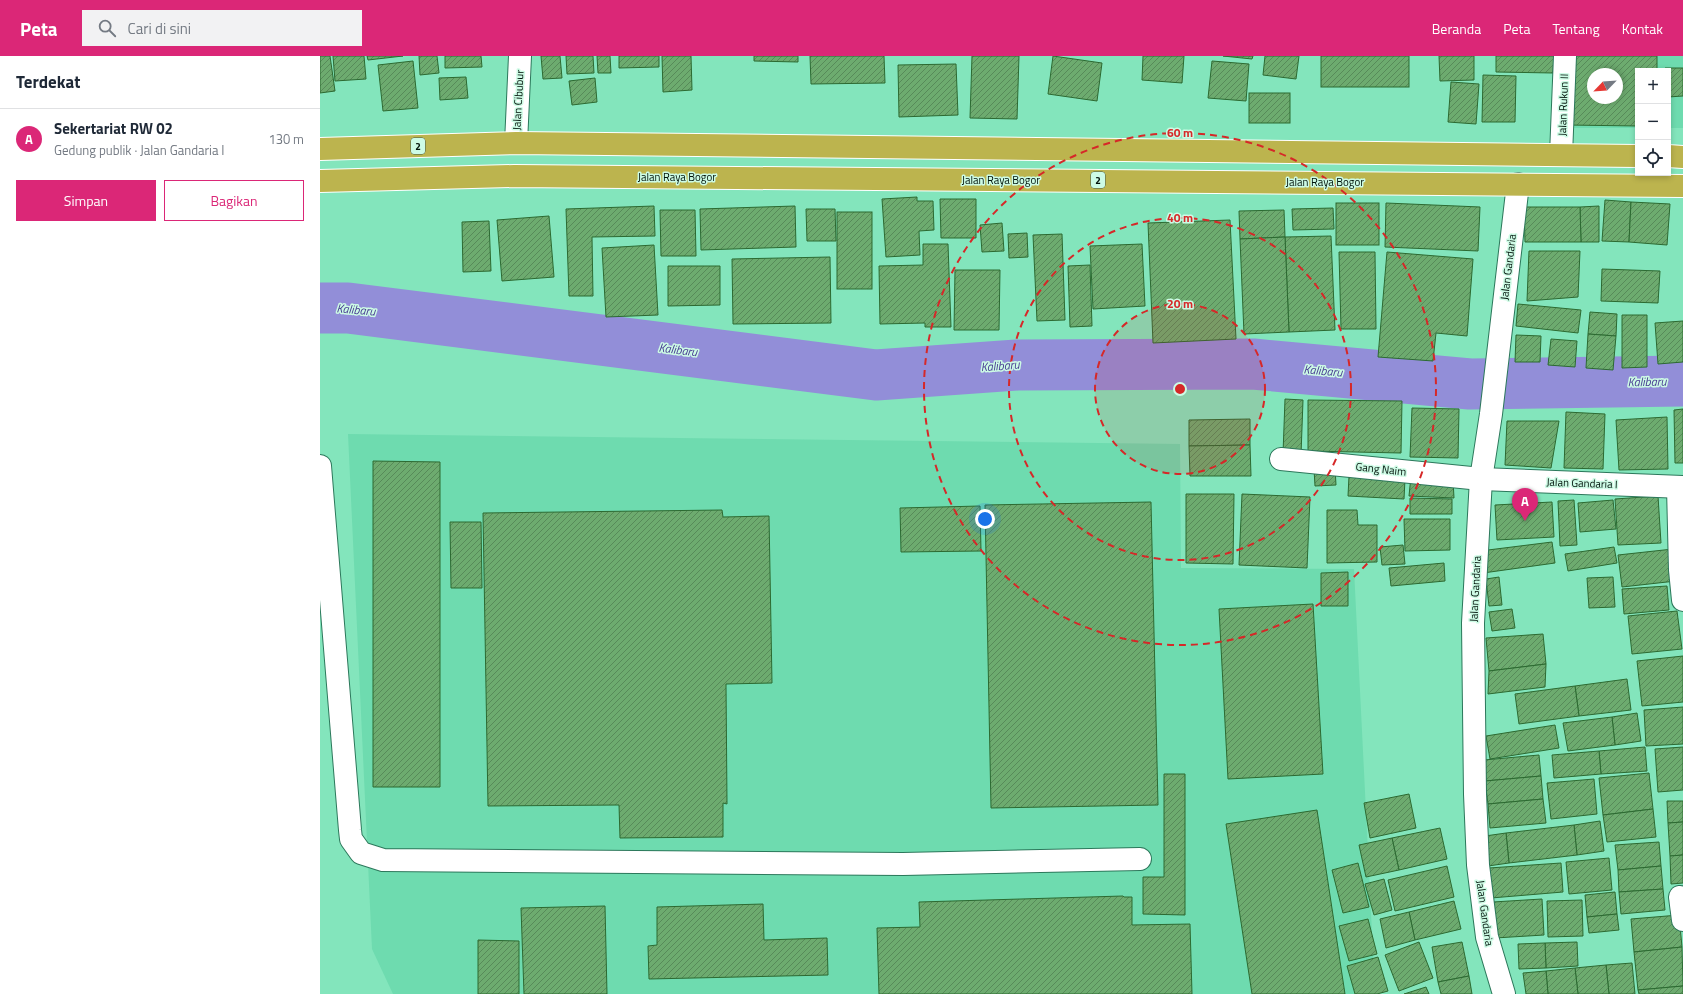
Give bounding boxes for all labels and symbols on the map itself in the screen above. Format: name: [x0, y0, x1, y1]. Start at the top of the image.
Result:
north arrow: [1587, 68, 1623, 104]
street label: Jalan Cibubur: [508, 69, 528, 131]
street label: Jalan Rukun II: [1554, 73, 1572, 137]
text: 60 m: [1167, 123, 1193, 142]
road number: 2: [411, 138, 425, 154]
street label: Jalan Raya Bogor: [638, 169, 716, 185]
street label: Jalan Raya Bogor: [962, 172, 1040, 188]
road number: 2: [1091, 172, 1105, 188]
street label: Jalan Raya Bogor: [1286, 174, 1364, 190]
text: 40 m: [1167, 208, 1193, 227]
street label: Jalan Gandaria: [1496, 233, 1520, 301]
text: 20 m: [1167, 294, 1193, 313]
water label: Kalibaru: [336, 298, 377, 321]
water label: Kalibaru: [658, 338, 700, 361]
water label: Kalibaru: [980, 355, 1021, 376]
water label: Kalibaru: [1303, 359, 1344, 382]
water label: Kalibaru: [1627, 372, 1668, 391]
centre of rings: [1173, 382, 1187, 396]
street label: Gang Naim: [1355, 458, 1407, 480]
street label: Jalan Gandaria I: [1546, 474, 1618, 492]
pin: A: [1512, 488, 1538, 521]
your location: [975, 509, 995, 529]
street label: Jalan Gandaria: [1465, 555, 1485, 623]
street label: Jalan Gandaria: [1472, 879, 1498, 947]

